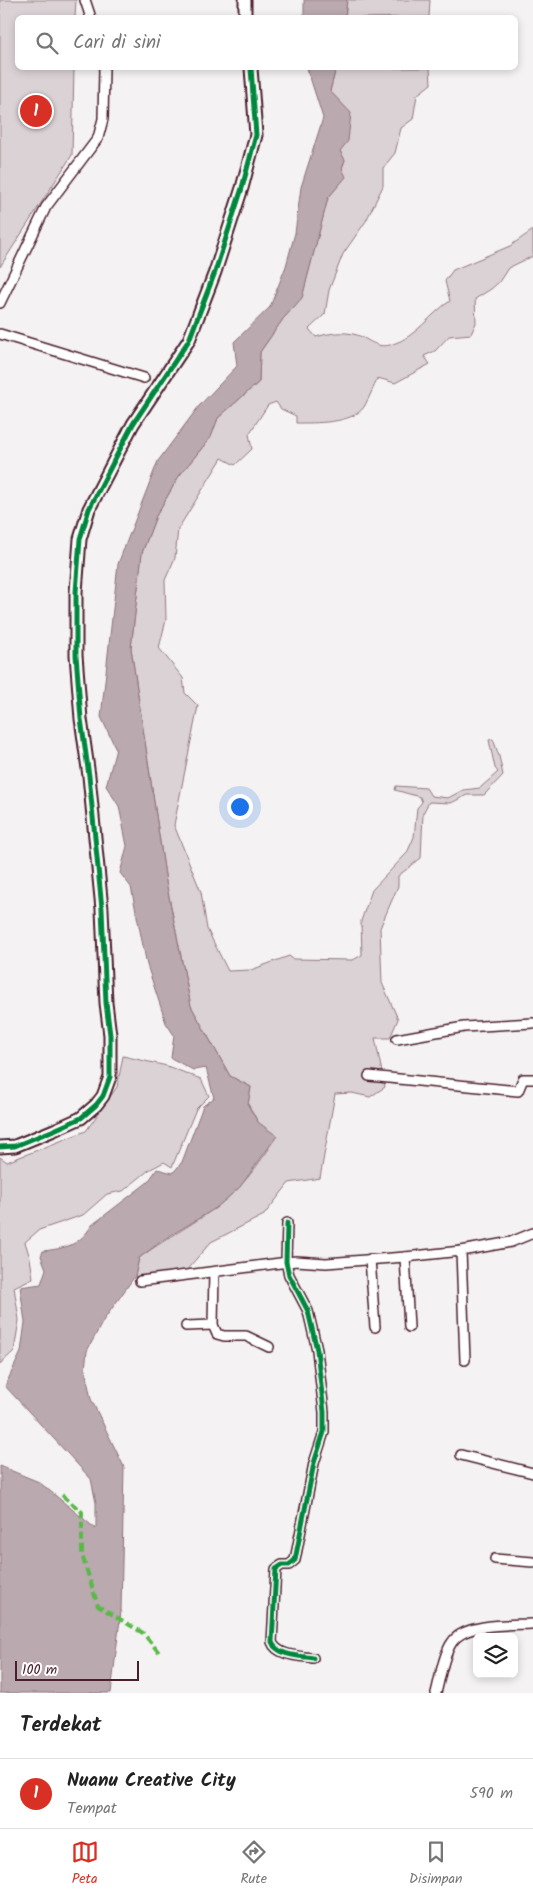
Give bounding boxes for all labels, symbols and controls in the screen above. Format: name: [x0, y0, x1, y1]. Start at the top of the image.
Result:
search box: [15, 15, 518, 70]
text: Cari di sini: [73, 28, 161, 58]
icon: search: [33, 29, 61, 57]
pin: 1: [20, 92, 52, 130]
your location: [227, 794, 253, 820]
map controls: [473, 1633, 518, 1678]
button: layers: [473, 1633, 518, 1678]
scale bar: [15, 1658, 139, 1681]
text: 100 m: [22, 1659, 57, 1681]
text: Terdekat: [20, 1709, 101, 1742]
text: Nuanu Creative City: [67, 1766, 236, 1796]
text: 1: [34, 1781, 38, 1806]
text: 590 m: [469, 1781, 513, 1806]
text: Tempat: [67, 1796, 117, 1821]
tab: Peta: [71, 1838, 99, 1890]
tab: Rute: [240, 1838, 268, 1890]
tab: Disimpan: [409, 1838, 462, 1890]

